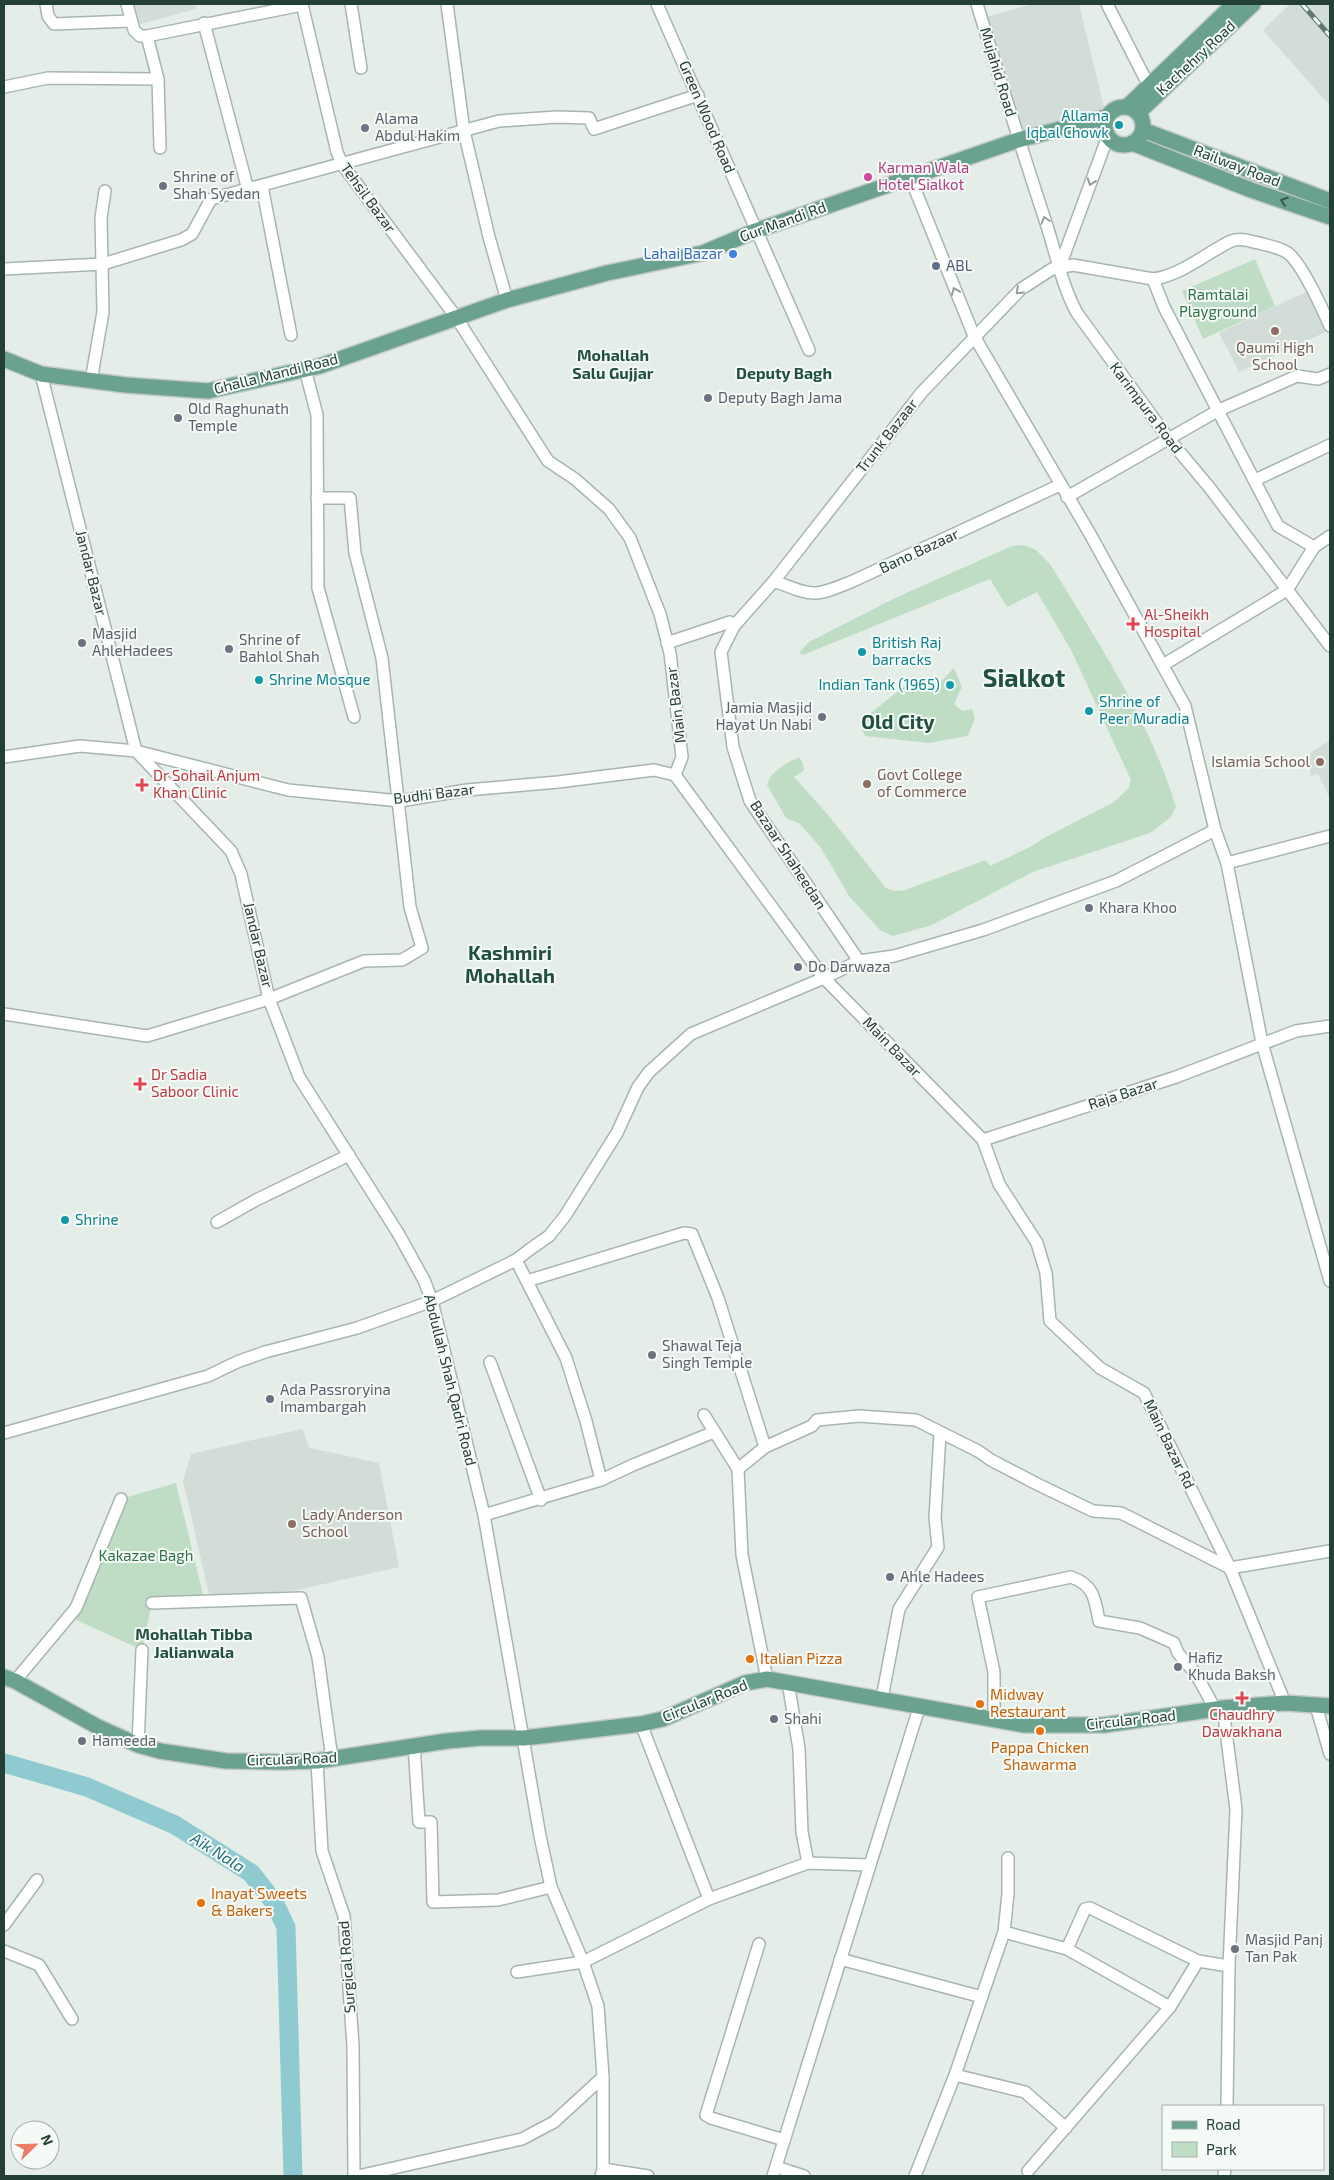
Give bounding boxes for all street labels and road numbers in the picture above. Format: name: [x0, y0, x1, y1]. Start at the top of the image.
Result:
street label: Kachehry Road: [1152, 16, 1239, 98]
street label: Mujahid Road: [976, 25, 1021, 119]
street label: Green Wood Road: [676, 58, 740, 176]
street label: Railway Road: [1191, 140, 1283, 190]
street label: Tehsil Bazar: [337, 159, 400, 236]
street label: Gur Mandi Rd: [737, 197, 828, 245]
street label: Ghalla Mandi Road: [212, 349, 340, 397]
street label: Karimpura Road: [1107, 358, 1187, 456]
street label: Trunk Bazaar: [852, 395, 921, 476]
street label: Bano Bazaar: [876, 524, 961, 576]
street label: Jandar Bazar: [73, 528, 111, 617]
street label: Main Bazar: [661, 666, 689, 744]
street label: Budhi Bazar: [392, 779, 476, 807]
street label: Bazaar Shaheedan: [747, 797, 831, 912]
street label: Jandar Bazar: [240, 900, 278, 989]
street label: Main Bazar: [860, 1012, 926, 1080]
street label: Raja Bazar: [1086, 1073, 1160, 1114]
street label: Abdullah Shah Qadri Road: [420, 1292, 481, 1468]
street label: Main Bazar Rd: [1140, 1396, 1199, 1491]
street label: Circular Road: [659, 1675, 750, 1725]
street label: Circular Road: [1085, 1705, 1177, 1733]
street label: Circular Road: [247, 1747, 337, 1769]
street label: Surgical Road: [334, 1920, 358, 2014]

